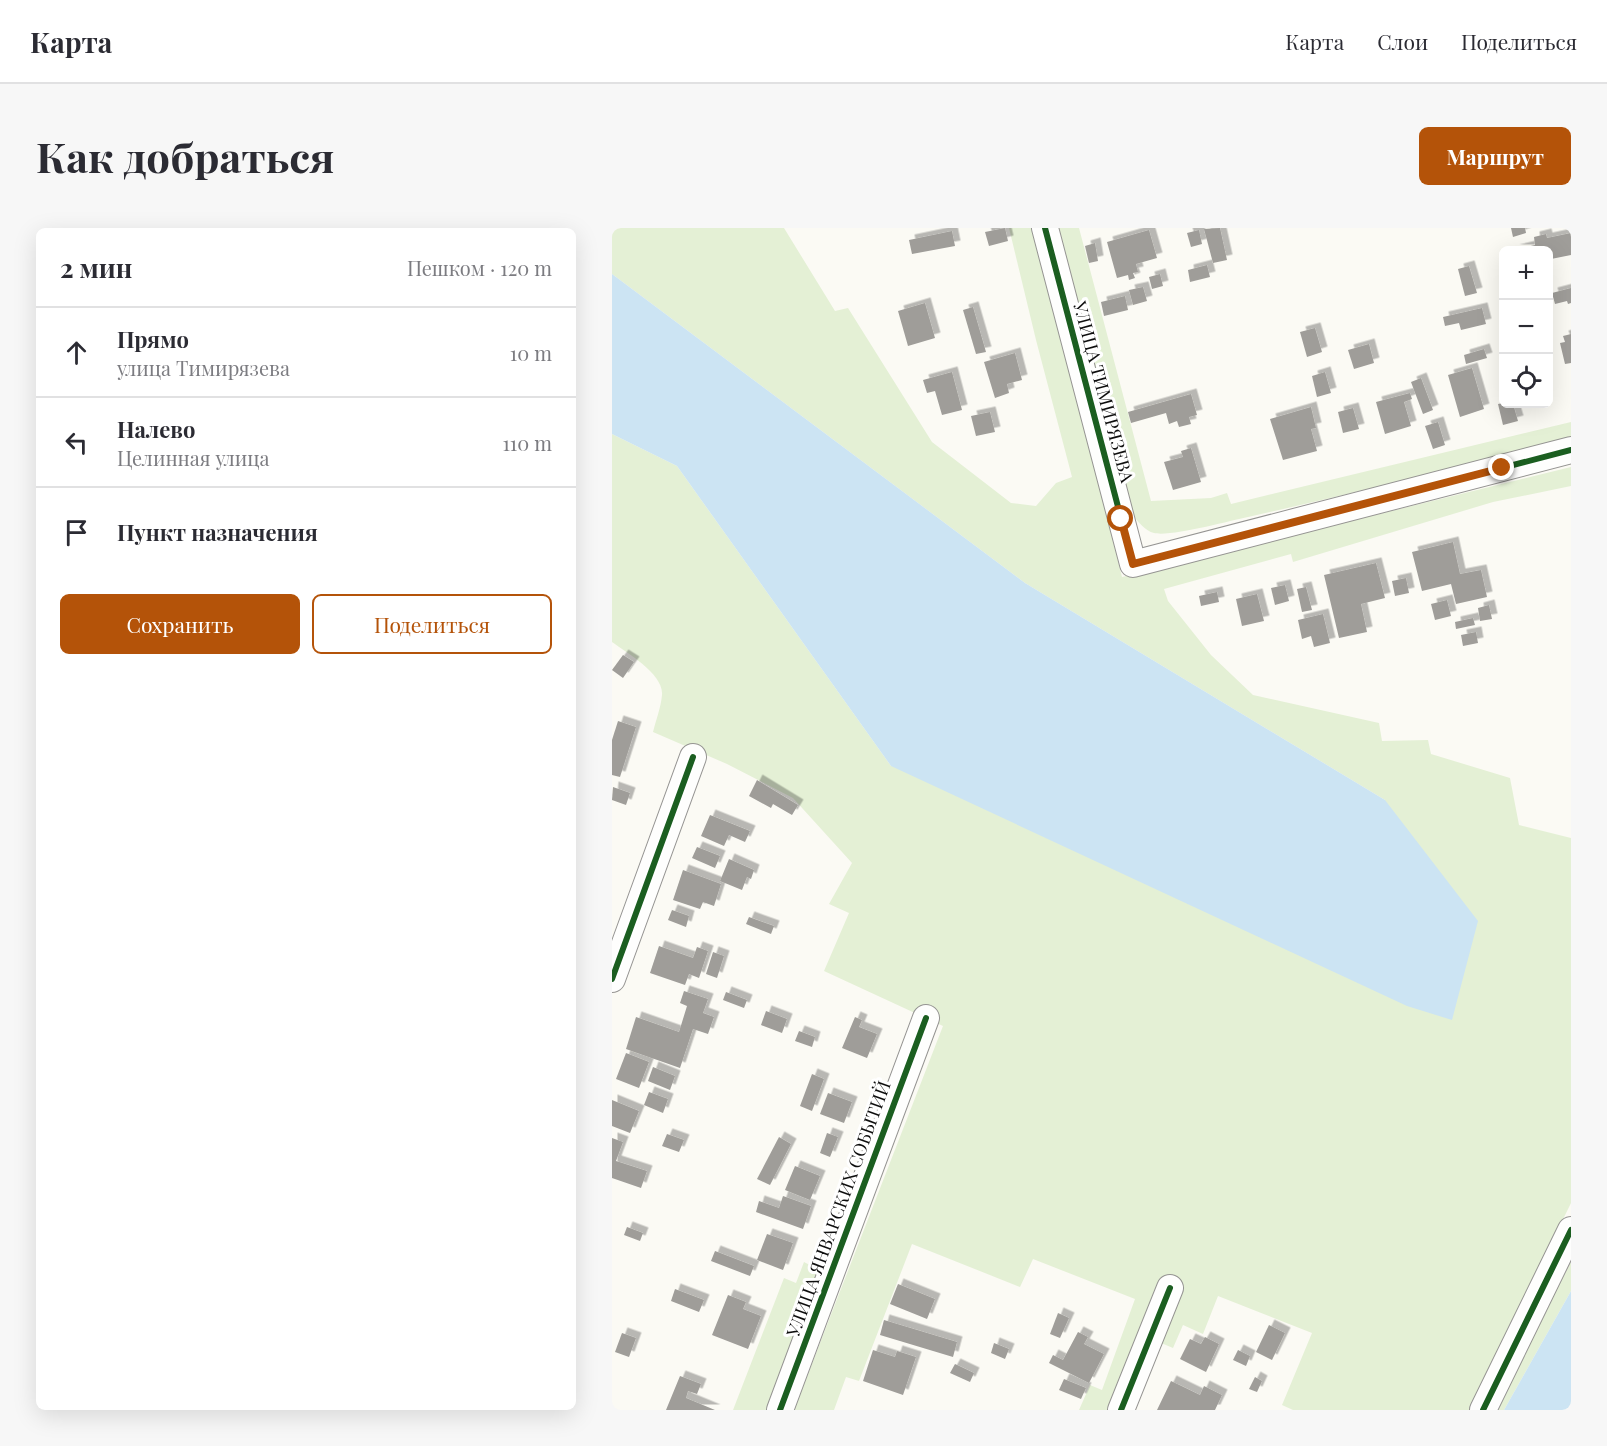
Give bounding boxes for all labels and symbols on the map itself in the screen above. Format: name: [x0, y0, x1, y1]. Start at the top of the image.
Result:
street label: УЛИЦА ТИМИРЯЗЕВА: [1068, 298, 1140, 486]
route end: [1488, 454, 1514, 480]
route start: [1107, 505, 1133, 531]
street label: УЛИЦА ЯНВАРСКИХ СОБЫТИЙ: [780, 1077, 896, 1341]

